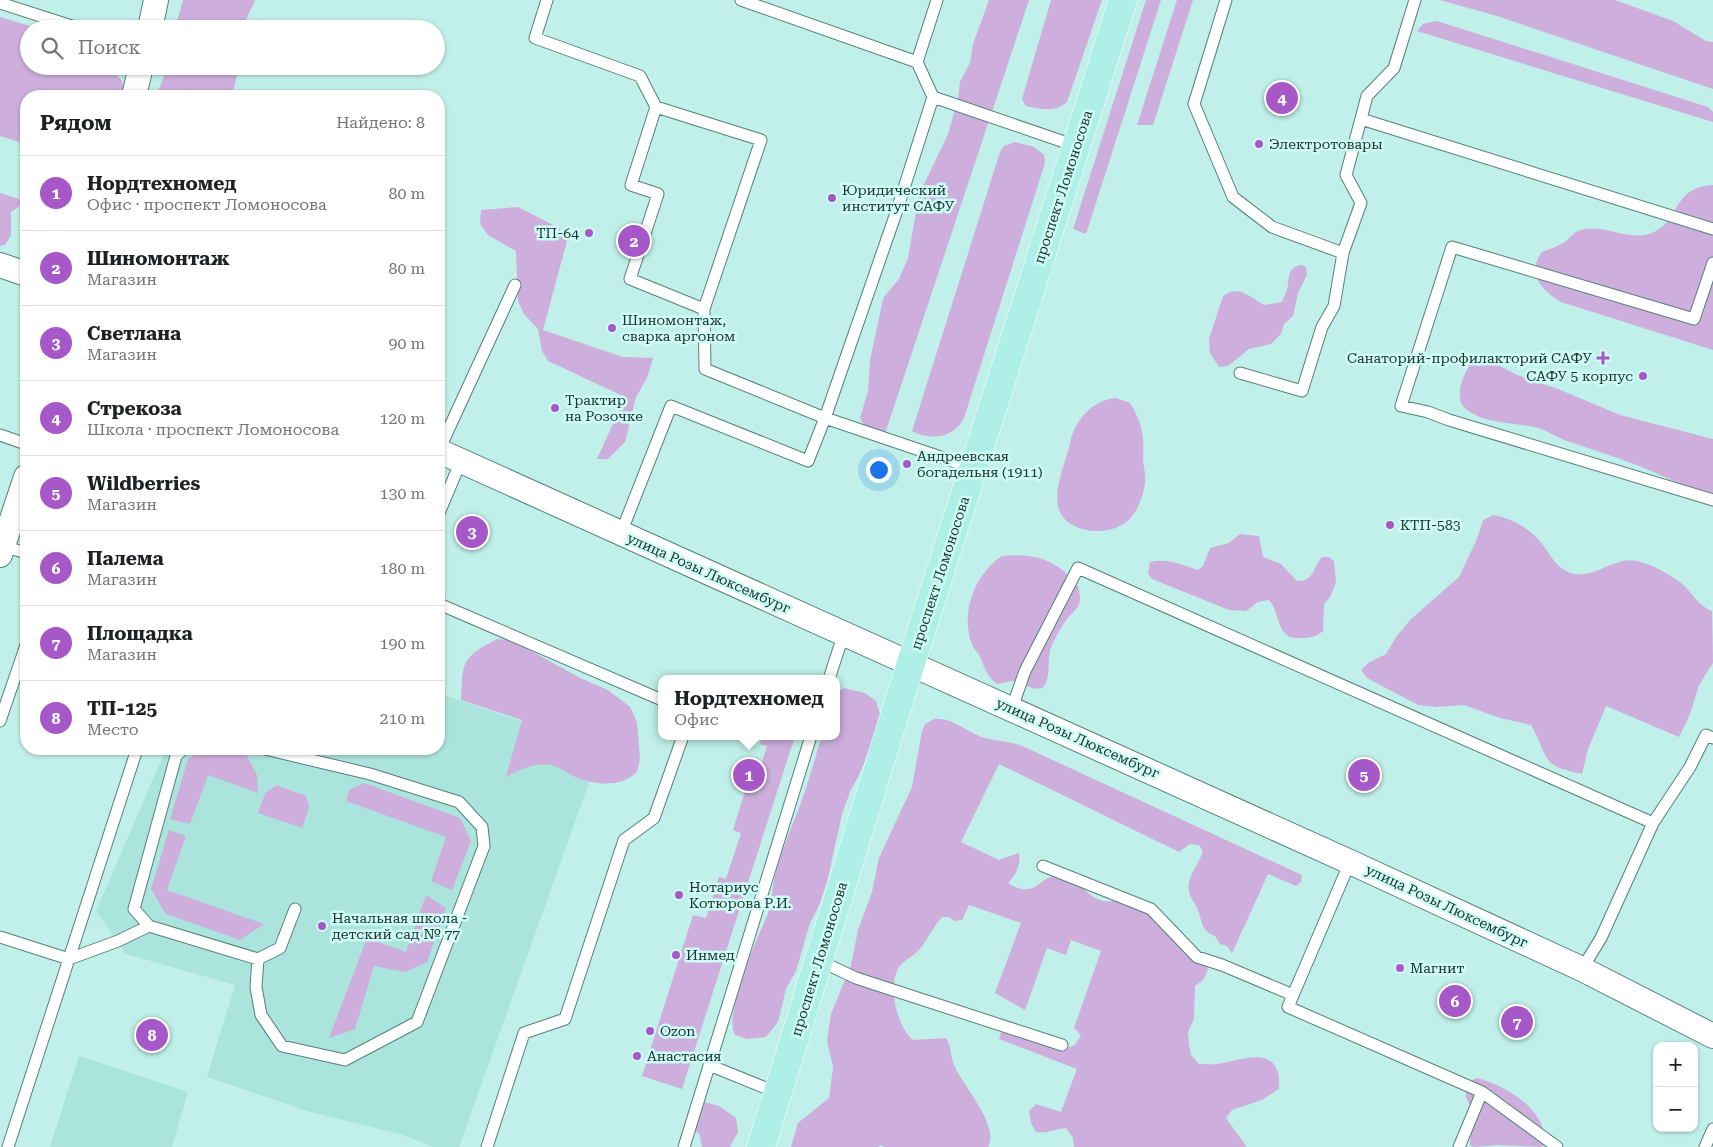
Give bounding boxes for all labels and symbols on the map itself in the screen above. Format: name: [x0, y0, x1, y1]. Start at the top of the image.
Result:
pin: 4: [1266, 79, 1298, 117]
street label: проспект Ломоносова: [1031, 108, 1096, 266]
place label: Электротовары: [1269, 136, 1383, 152]
marker: Электротовары: [1253, 138, 1265, 150]
place label: Юридический институт САФУ: [842, 182, 955, 214]
marker: Юридический институт САФУ: [826, 192, 838, 204]
pin: 2: [618, 222, 650, 260]
place label: ТП-64: [536, 225, 579, 241]
marker: ТП-64: [583, 227, 595, 239]
place label: Шиномонтаж, сварка аргоном: [622, 312, 735, 344]
marker: Шиномонтаж, сварка аргоном: [606, 322, 618, 334]
place label: Санаторий-профилакторий САФУ: [1347, 350, 1592, 366]
marker: Санаторий-профилакторий САФУ: [1596, 351, 1610, 365]
place label: САФУ 5 корпус: [1526, 368, 1633, 384]
marker: САФУ 5 корпус: [1637, 370, 1649, 382]
place label: Трактир на Розочке: [565, 392, 643, 424]
marker: Трактир на Розочке: [549, 402, 561, 414]
place label: Андреевская богадельня (1911): [917, 448, 1043, 480]
your location: [866, 457, 892, 483]
marker: Андреевская богадельня (1911): [901, 458, 913, 470]
street label: проспект Ломоносова: [908, 494, 973, 652]
pin: 3: [456, 513, 488, 551]
place label: КТП-583: [1400, 517, 1461, 533]
marker: КТП-583: [1384, 519, 1396, 531]
street label: улица Розы Люксембург: [625, 530, 793, 616]
street label: улица Розы Люксембург: [994, 695, 1162, 781]
pin: 1: [733, 756, 765, 794]
pin: 5: [1348, 756, 1380, 794]
street label: улица Розы Люксембург: [1363, 861, 1531, 951]
place label: Нотариус Котюрова Р.И.: [689, 879, 791, 911]
street label: проспект Ломоносова: [788, 880, 850, 1038]
marker: Нотариус Котюрова Р.И.: [673, 889, 685, 901]
place label: Начальная школа - детский сад № 77: [332, 910, 468, 942]
marker: Начальная школа - детский сад № 77: [316, 920, 328, 932]
place label: Инмед: [686, 947, 735, 963]
marker: Инмед: [670, 949, 682, 961]
place label: Магнит: [1410, 960, 1464, 976]
marker: Магнит: [1394, 962, 1406, 974]
pin: 6: [1439, 982, 1471, 1020]
pin: 7: [1501, 1003, 1533, 1041]
pin: 8: [136, 1016, 168, 1054]
place label: Ozon: [660, 1023, 695, 1039]
marker: Ozon: [644, 1025, 656, 1037]
place label: Анастасия: [647, 1048, 722, 1064]
marker: Анастасия: [631, 1050, 643, 1062]

